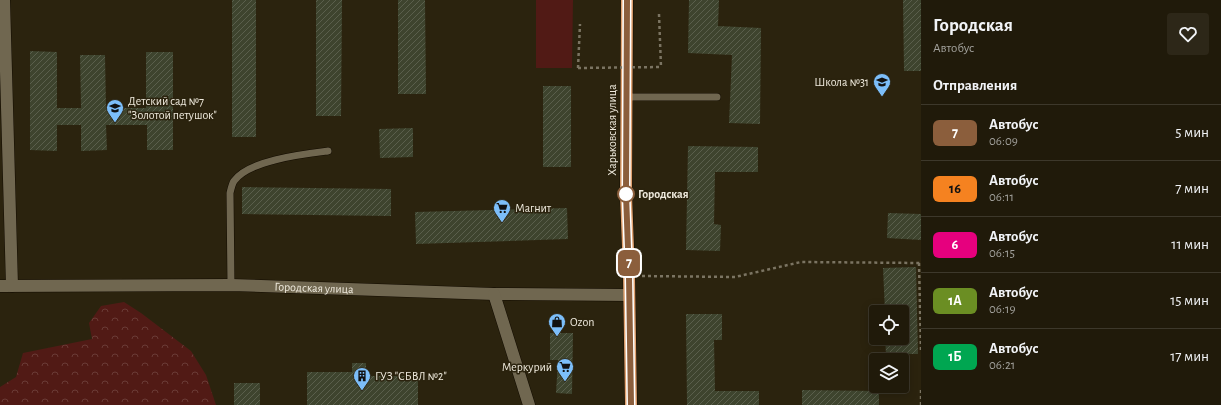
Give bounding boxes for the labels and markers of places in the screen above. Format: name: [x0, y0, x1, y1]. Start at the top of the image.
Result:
school or university icon: Школа №31: [872, 72, 892, 97]
place label: Школа №31: [814, 76, 869, 88]
place label: Детский сад №7 "Золотой петушок": [128, 95, 217, 122]
school or university icon: Детский сад №7 "Золотой петушок": [105, 98, 125, 123]
marker: Городская: [617, 185, 635, 203]
place label: Городская: [638, 188, 689, 200]
supermarket icon: Магнит: [492, 198, 512, 223]
place label: Магнит: [515, 202, 552, 214]
shop icon: Ozon: [547, 312, 567, 337]
place label: Ozon: [570, 316, 594, 328]
supermarket icon: Меркурий: [555, 357, 575, 382]
place label: Меркурий: [502, 361, 552, 374]
building icon: ГУЗ "СБВЛ №2": [352, 366, 372, 391]
place label: ГУЗ "СБВЛ №2": [375, 370, 447, 382]

